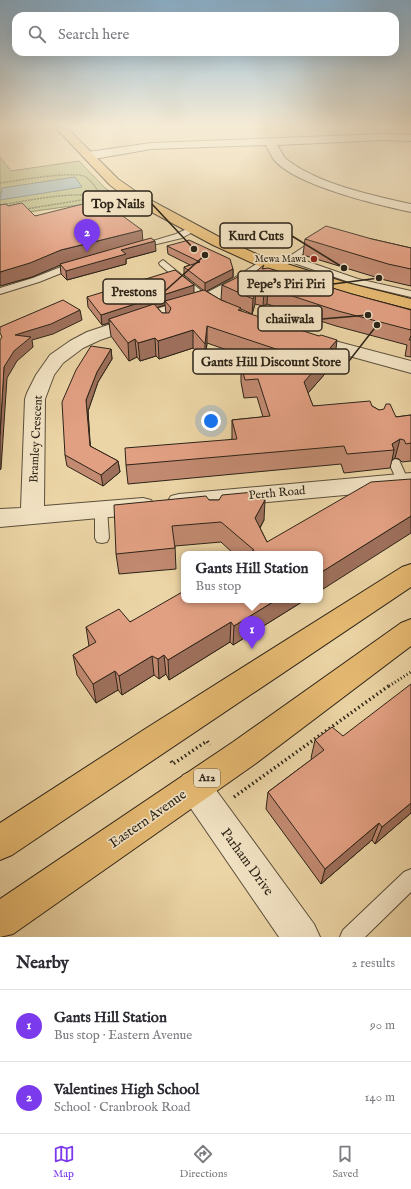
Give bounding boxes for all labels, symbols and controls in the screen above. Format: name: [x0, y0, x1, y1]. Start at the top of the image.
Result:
search box: [12, 12, 399, 56]
icon: search: [26, 23, 48, 45]
text: Search here: [58, 25, 129, 44]
callout: Top Nails: [83, 191, 152, 216]
text: Top Nails: [90, 196, 145, 213]
pin: 2: [74, 219, 100, 252]
callout: Kurd Cuts: [220, 223, 292, 248]
text: Kurd Cuts: [228, 228, 284, 245]
place label: Mewa Mawa: [255, 253, 307, 266]
marker: Mewa Mawa: [309, 254, 319, 264]
callout: Pepe's Piri Piri: [238, 271, 333, 296]
text: Pepe's Piri Piri: [247, 276, 326, 293]
callout: Prestons: [103, 279, 165, 304]
text: Prestons: [111, 284, 157, 301]
callout: chaiiwala: [258, 306, 322, 331]
text: chaiiwala: [266, 311, 315, 328]
callout: Gants Hill Discount Store: [193, 349, 349, 374]
text: Gants Hill Discount Store: [201, 354, 341, 371]
street label: Bramley Crescent: [26, 395, 46, 483]
your location: [201, 411, 221, 431]
street label: Perth Road: [248, 483, 307, 503]
popup: [181, 551, 323, 603]
text: Gants Hill Station: [196, 559, 308, 578]
text: Bus stop: [196, 578, 241, 595]
pin: 1: [239, 616, 265, 649]
road number: A12: [194, 769, 220, 787]
street label: Eastern Avenue: [106, 785, 191, 852]
street label: Parham Drive: [216, 825, 278, 900]
text: Nearby: [16, 953, 69, 974]
text: 2 results: [351, 955, 395, 972]
text: Gants Hill Station: [54, 1008, 167, 1027]
text: 1: [27, 1017, 31, 1034]
text: 90 m: [370, 1017, 395, 1034]
text: Bus stop · Eastern Avenue: [54, 1027, 192, 1044]
text: Valentines High School: [54, 1080, 199, 1099]
text: 2: [26, 1089, 32, 1106]
text: 140 m: [365, 1089, 395, 1106]
text: School · Cranbrook Road: [54, 1099, 191, 1116]
tab: Map: [53, 1143, 75, 1181]
tab: Directions: [180, 1143, 227, 1181]
tab: Saved: [332, 1143, 358, 1181]

